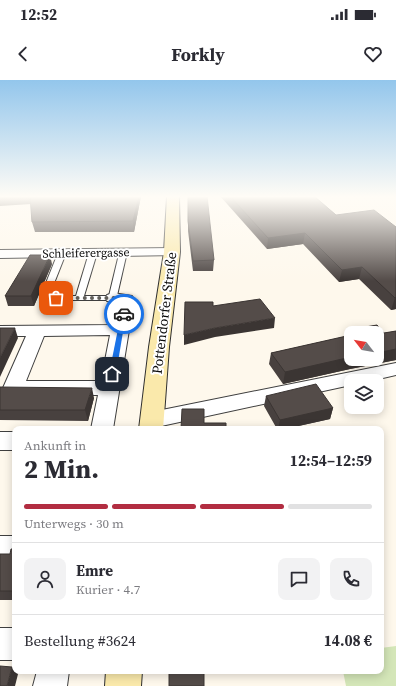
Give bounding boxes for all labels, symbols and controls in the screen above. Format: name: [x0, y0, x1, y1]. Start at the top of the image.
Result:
text: 12:52: [20, 4, 57, 25]
text: Forkly: [171, 42, 225, 67]
icon: back: [12, 43, 34, 65]
icon: heart: [362, 43, 384, 65]
street label: Schleiferergasse: [42, 244, 130, 262]
street label: Pottendorfer Straße: [147, 251, 181, 375]
pin: [39, 281, 73, 315]
icon: bag: [45, 287, 67, 309]
courier: [104, 294, 144, 334]
icon: car: [113, 303, 135, 325]
north arrow: [344, 326, 384, 366]
map controls: [344, 326, 384, 414]
pin: [95, 357, 129, 391]
icon: home: [101, 363, 123, 385]
button: layers: [344, 374, 384, 414]
text: Ankunft in: [24, 437, 86, 454]
text: 12:54–12:59: [290, 450, 372, 471]
text: 2 Min.: [24, 451, 99, 487]
text: Unterwegs · 30 m: [24, 515, 124, 532]
button: person: [24, 558, 66, 600]
button: chat: [278, 558, 320, 600]
button: phone: [330, 558, 372, 600]
text: Emre: [76, 560, 113, 581]
text: Kurier · 4.7: [76, 581, 140, 598]
text: Bestellung #3624: [24, 630, 136, 651]
text: 14.08 €: [324, 630, 372, 651]

